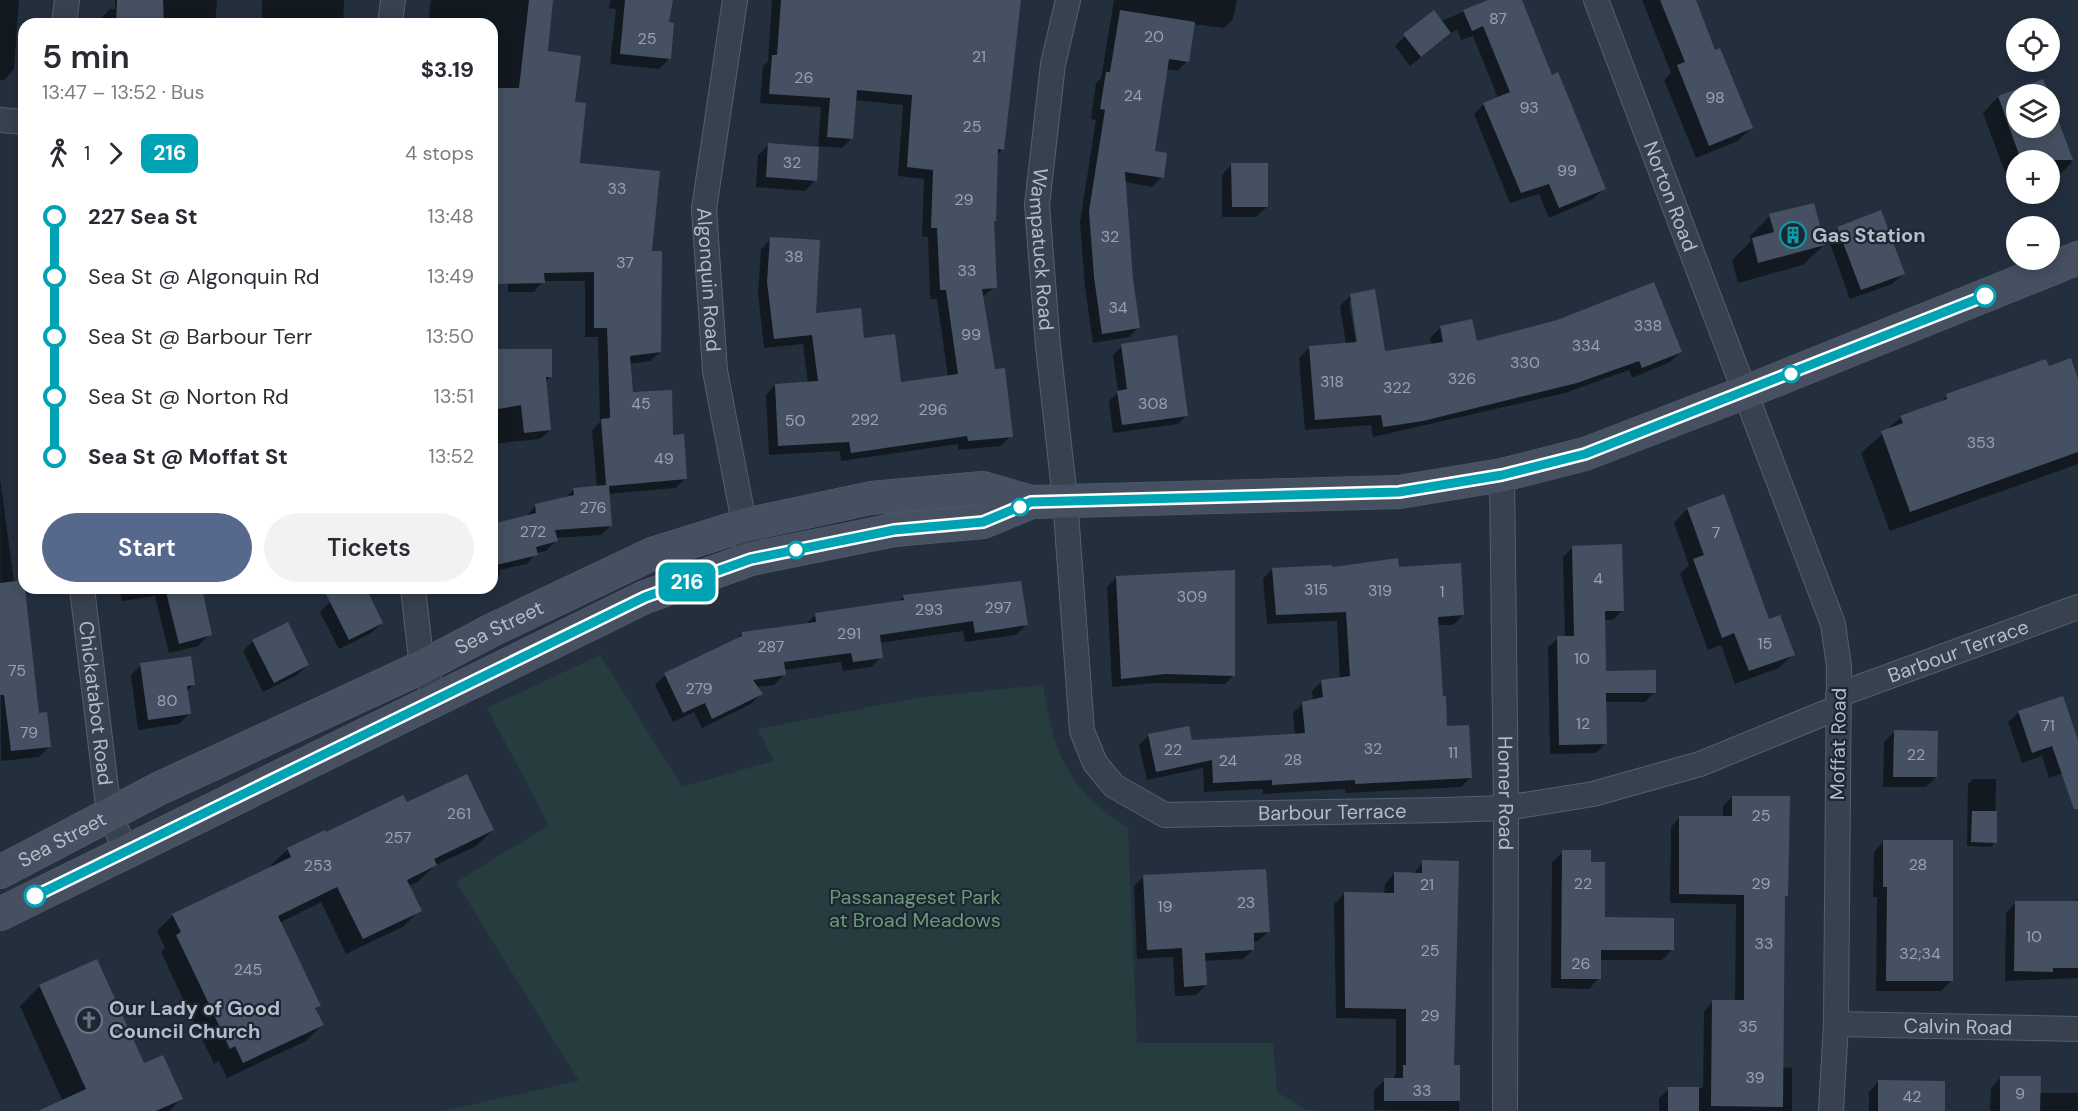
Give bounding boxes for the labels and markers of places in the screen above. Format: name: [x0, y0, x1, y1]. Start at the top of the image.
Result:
building icon: Gas Station: [1778, 220, 1808, 250]
place label: Gas Station: [1812, 222, 1926, 248]
unlabelled marker: [1974, 285, 1996, 307]
unlabelled marker: [1782, 365, 1800, 383]
unlabelled marker: [1011, 498, 1029, 516]
unlabelled marker: [787, 541, 805, 559]
unlabelled marker: [24, 885, 46, 907]
place label: Our Lady of Good Council Church: [109, 995, 280, 1044]
church icon: Our Lady of Good Council Church: [74, 1005, 104, 1035]

